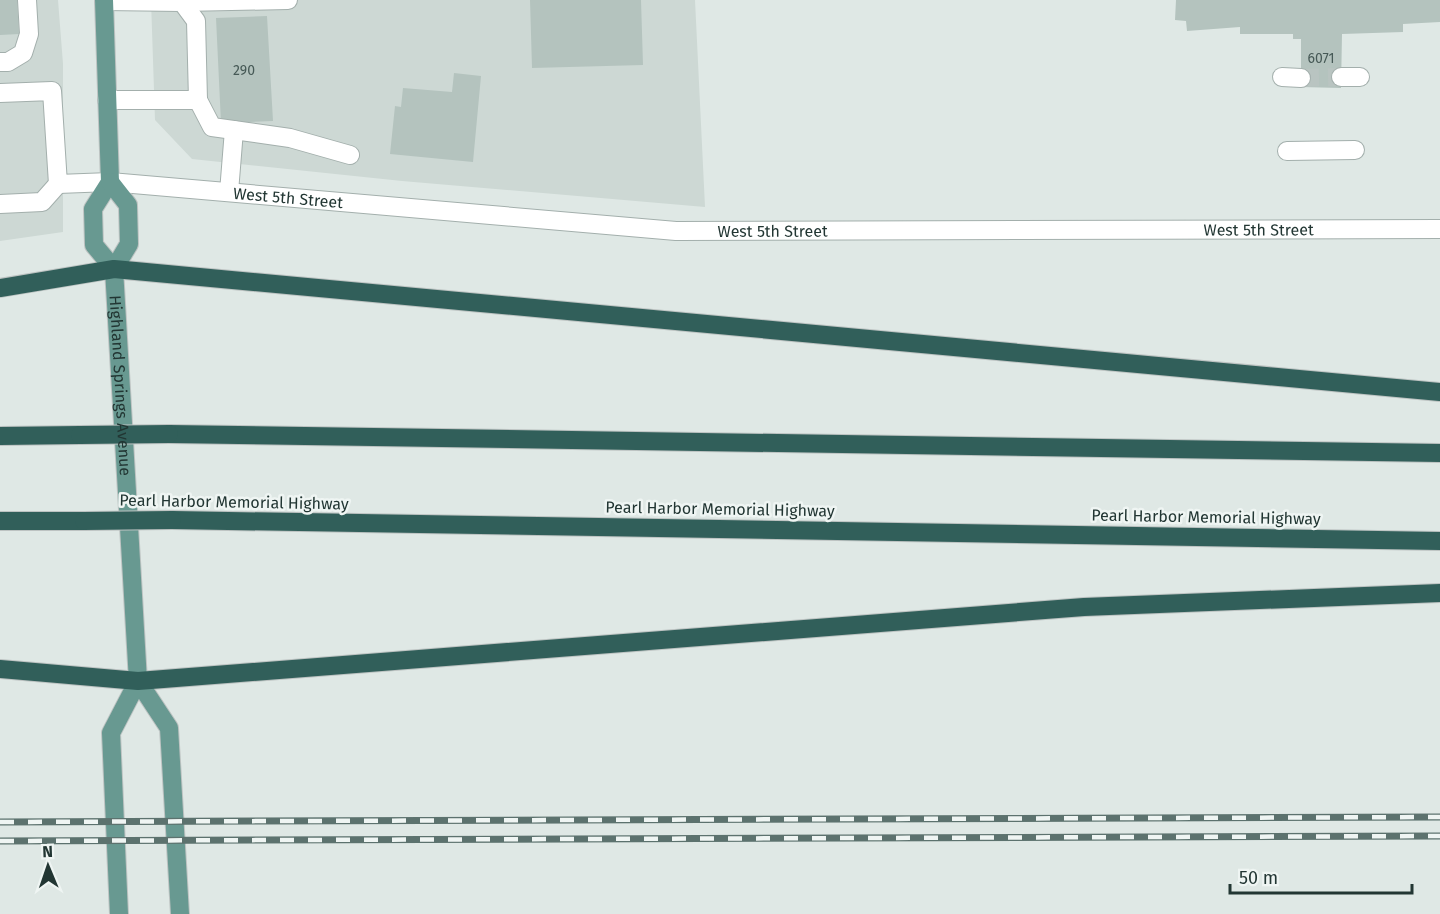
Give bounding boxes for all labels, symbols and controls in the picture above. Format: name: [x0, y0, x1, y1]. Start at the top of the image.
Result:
house number: 6071: [1307, 50, 1335, 67]
house number: 290: [233, 62, 255, 79]
street label: West 5th Street: [232, 183, 344, 212]
street label: West 5th Street: [1204, 220, 1314, 239]
street label: West 5th Street: [718, 221, 828, 240]
street label: Highland Springs Avenue: [106, 295, 136, 477]
street label: Pearl Harbor Memorial Highway: [119, 491, 349, 514]
street label: Pearl Harbor Memorial Highway: [605, 498, 835, 521]
street label: Pearl Harbor Memorial Highway: [1091, 506, 1321, 529]
north arrow: [18, 836, 78, 896]
text: N: [42, 842, 53, 861]
scale bar: [1230, 857, 1412, 895]
text: 50 m: [1239, 867, 1278, 889]

